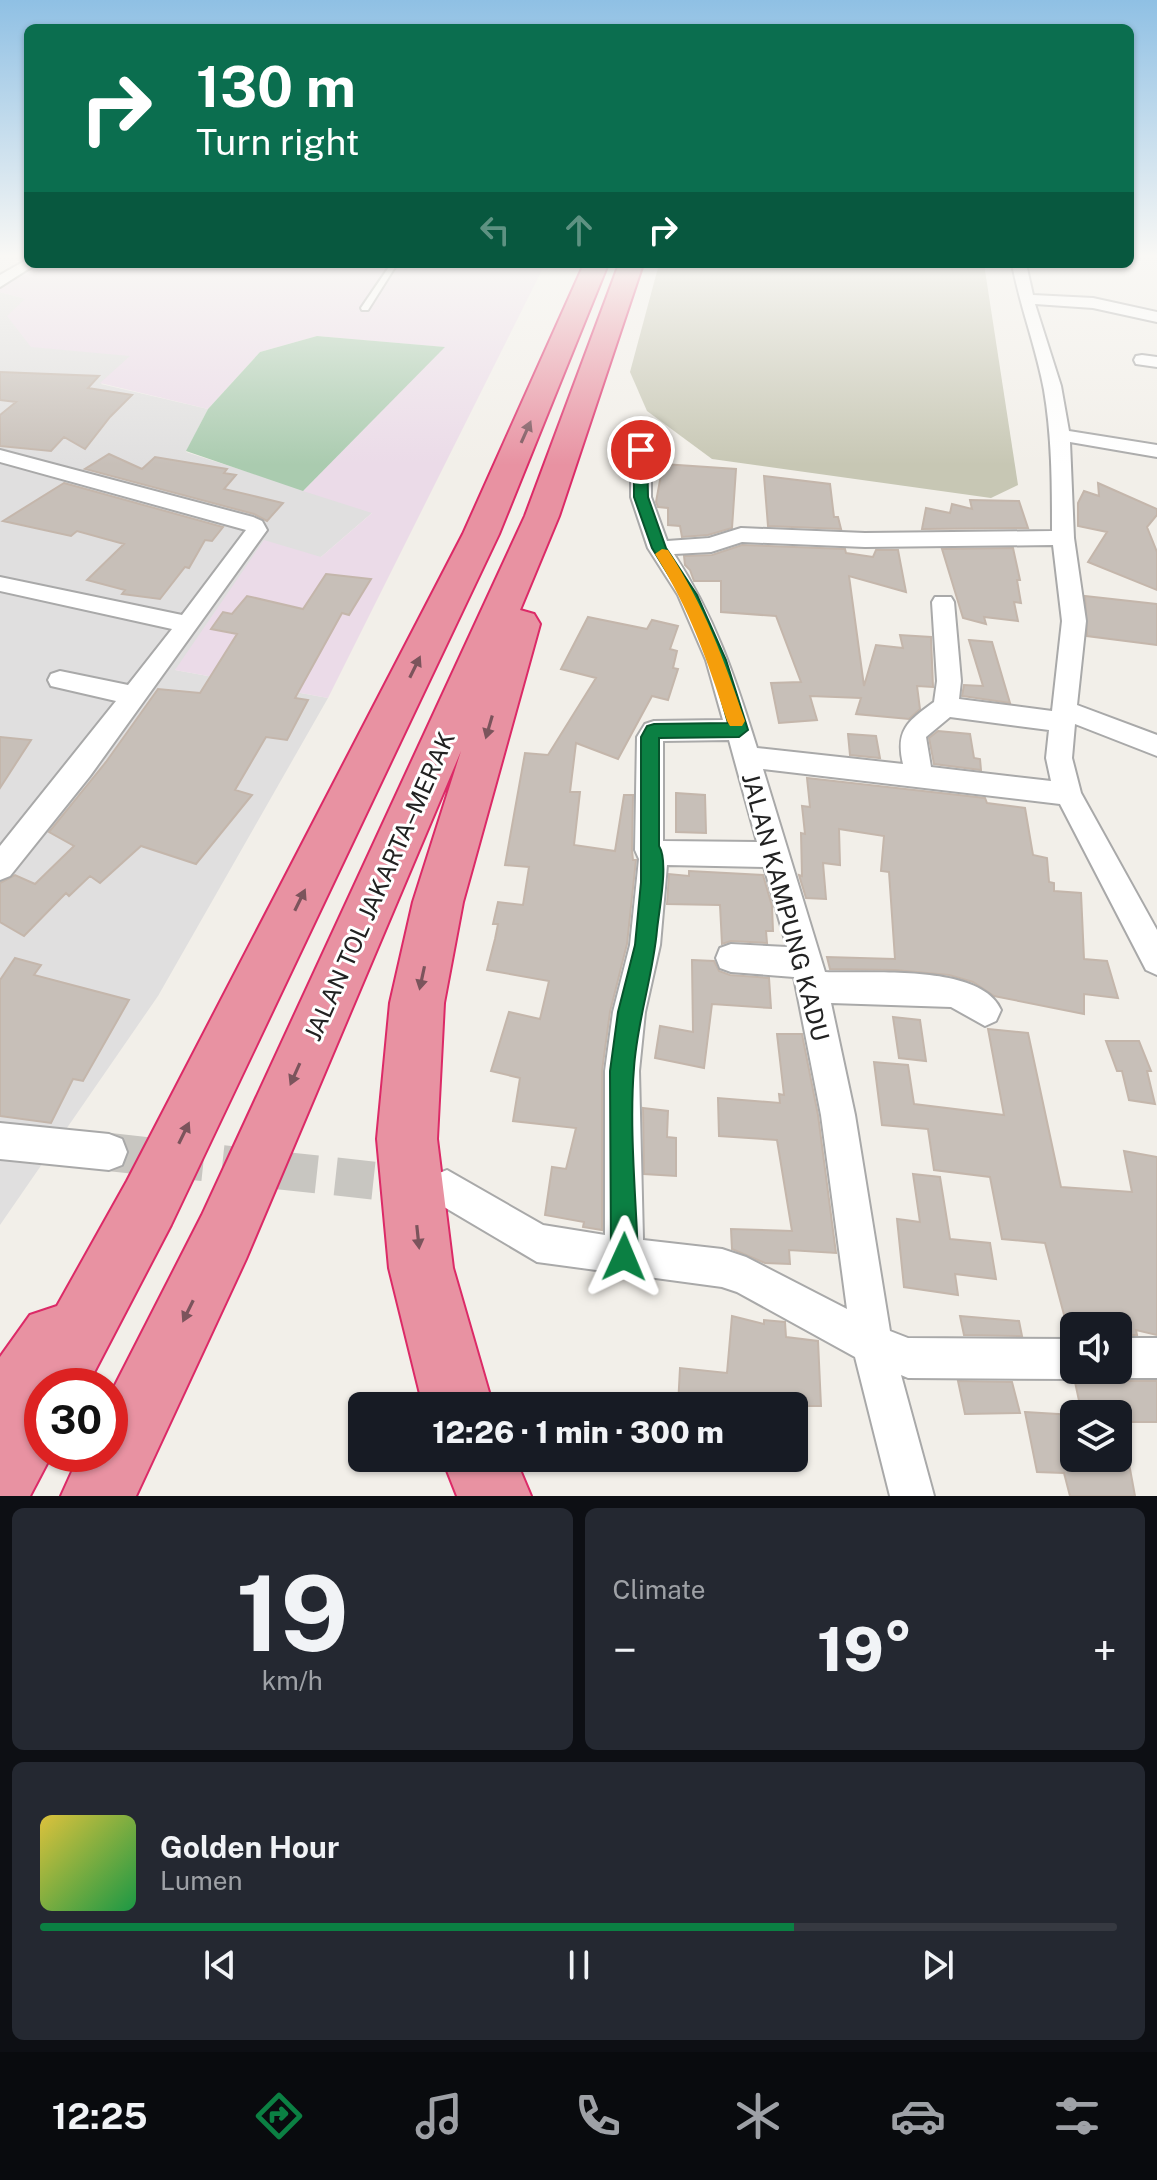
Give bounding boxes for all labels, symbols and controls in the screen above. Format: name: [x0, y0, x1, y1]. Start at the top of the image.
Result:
text: 130 m: [196, 54, 356, 120]
icon: right: [64, 56, 168, 160]
text: Turn right: [196, 121, 359, 163]
icon: left: [473, 208, 517, 252]
icon: ahead: [557, 208, 601, 252]
icon: right: [641, 208, 685, 252]
pin: [607, 416, 675, 484]
one-way arrow: [519, 420, 532, 444]
icon: arrive: [619, 428, 663, 472]
one-way arrow: [408, 655, 422, 679]
one-way arrow: [483, 715, 495, 740]
street label: JALAN TOL JAKARTA–MERAK: [298, 727, 460, 1045]
street label: JALAN KAMPUNG KADU: [737, 770, 835, 1044]
one-way arrow: [293, 888, 306, 911]
one-way arrow: [416, 966, 428, 991]
one-way arrow: [289, 1063, 302, 1086]
one-way arrow: [177, 1121, 191, 1144]
position arrow: [582, 1215, 666, 1299]
one-way arrow: [411, 1225, 424, 1250]
one-way arrow: [181, 1299, 195, 1323]
map controls: [1060, 1312, 1132, 1472]
button: sound: [1060, 1312, 1132, 1384]
speed limit sign: 30: [24, 1368, 128, 1472]
button: layers: [1060, 1400, 1132, 1472]
text: 12:26 · 1 min · 300 m: [432, 1414, 724, 1450]
text: 19: [236, 1552, 349, 1674]
text: Climate: [613, 1574, 706, 1605]
text: 19°: [817, 1614, 913, 1685]
text: −: [613, 1624, 637, 1676]
text: +: [1093, 1624, 1117, 1676]
text: km/h: [262, 1665, 323, 1696]
text: Golden Hour: [160, 1829, 339, 1865]
text: Lumen: [160, 1865, 243, 1896]
icon: previous: [198, 1943, 242, 1987]
icon: pause: [557, 1943, 601, 1987]
icon: next: [916, 1943, 960, 1987]
icon: directions: [251, 2088, 307, 2144]
icon: music: [411, 2088, 467, 2144]
icon: phone: [570, 2088, 626, 2144]
icon: climate: [730, 2088, 786, 2144]
icon: car: [890, 2088, 946, 2144]
icon: filters: [1049, 2088, 1105, 2144]
text: 12:25: [52, 2095, 148, 2137]

